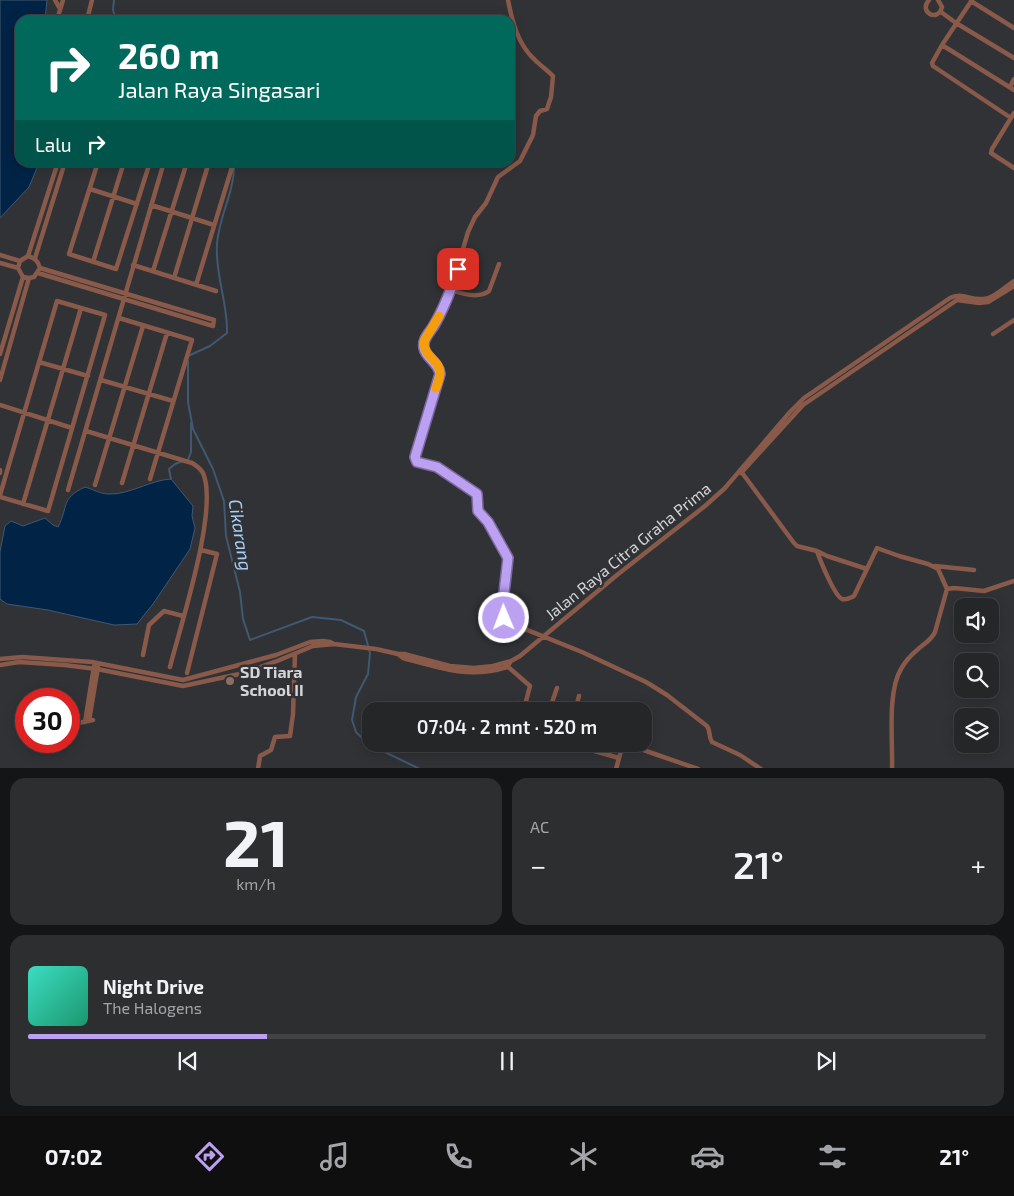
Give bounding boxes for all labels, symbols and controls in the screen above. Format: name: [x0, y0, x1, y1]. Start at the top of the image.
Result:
text: 260 m: [118, 34, 219, 76]
icon: right: [35, 35, 100, 100]
text: Jalan Raya Singasari: [118, 76, 320, 102]
icon: right: [82, 130, 110, 158]
text: Lalu: [35, 133, 72, 156]
pin: [437, 248, 479, 290]
icon: arrive: [444, 255, 472, 283]
street label: Jalan Raya Citra Graha Prima: [541, 478, 714, 623]
water label: Cikarang: [224, 497, 258, 572]
position arrow: [477, 591, 529, 643]
map controls: [954, 598, 999, 753]
button: sound: [954, 598, 999, 643]
button: search: [954, 653, 999, 698]
place label: SD Tiara School II: [240, 662, 304, 699]
marker: SD Tiara School II: [224, 675, 236, 687]
speed limit sign: 30: [15, 688, 80, 753]
button: layers: [954, 708, 999, 753]
text: 07:04 · 2 mnt · 520 m: [417, 715, 597, 738]
text: 21: [223, 802, 289, 880]
text: AC: [530, 817, 549, 836]
text: 21°: [733, 841, 784, 887]
text: −: [530, 848, 546, 882]
text: +: [971, 848, 986, 882]
text: km/h: [236, 874, 276, 893]
text: Night Drive: [103, 975, 204, 998]
text: The Halogens: [103, 998, 202, 1017]
icon: previous: [174, 1047, 202, 1075]
icon: pause: [493, 1047, 521, 1075]
icon: next: [812, 1047, 840, 1075]
icon: directions: [192, 1139, 227, 1174]
icon: music: [317, 1139, 352, 1174]
icon: phone: [441, 1139, 476, 1174]
icon: climate: [566, 1139, 601, 1174]
icon: car: [690, 1139, 725, 1174]
icon: filters: [815, 1139, 850, 1174]
text: 07:02: [45, 1143, 103, 1169]
text: 21°: [939, 1143, 969, 1169]

